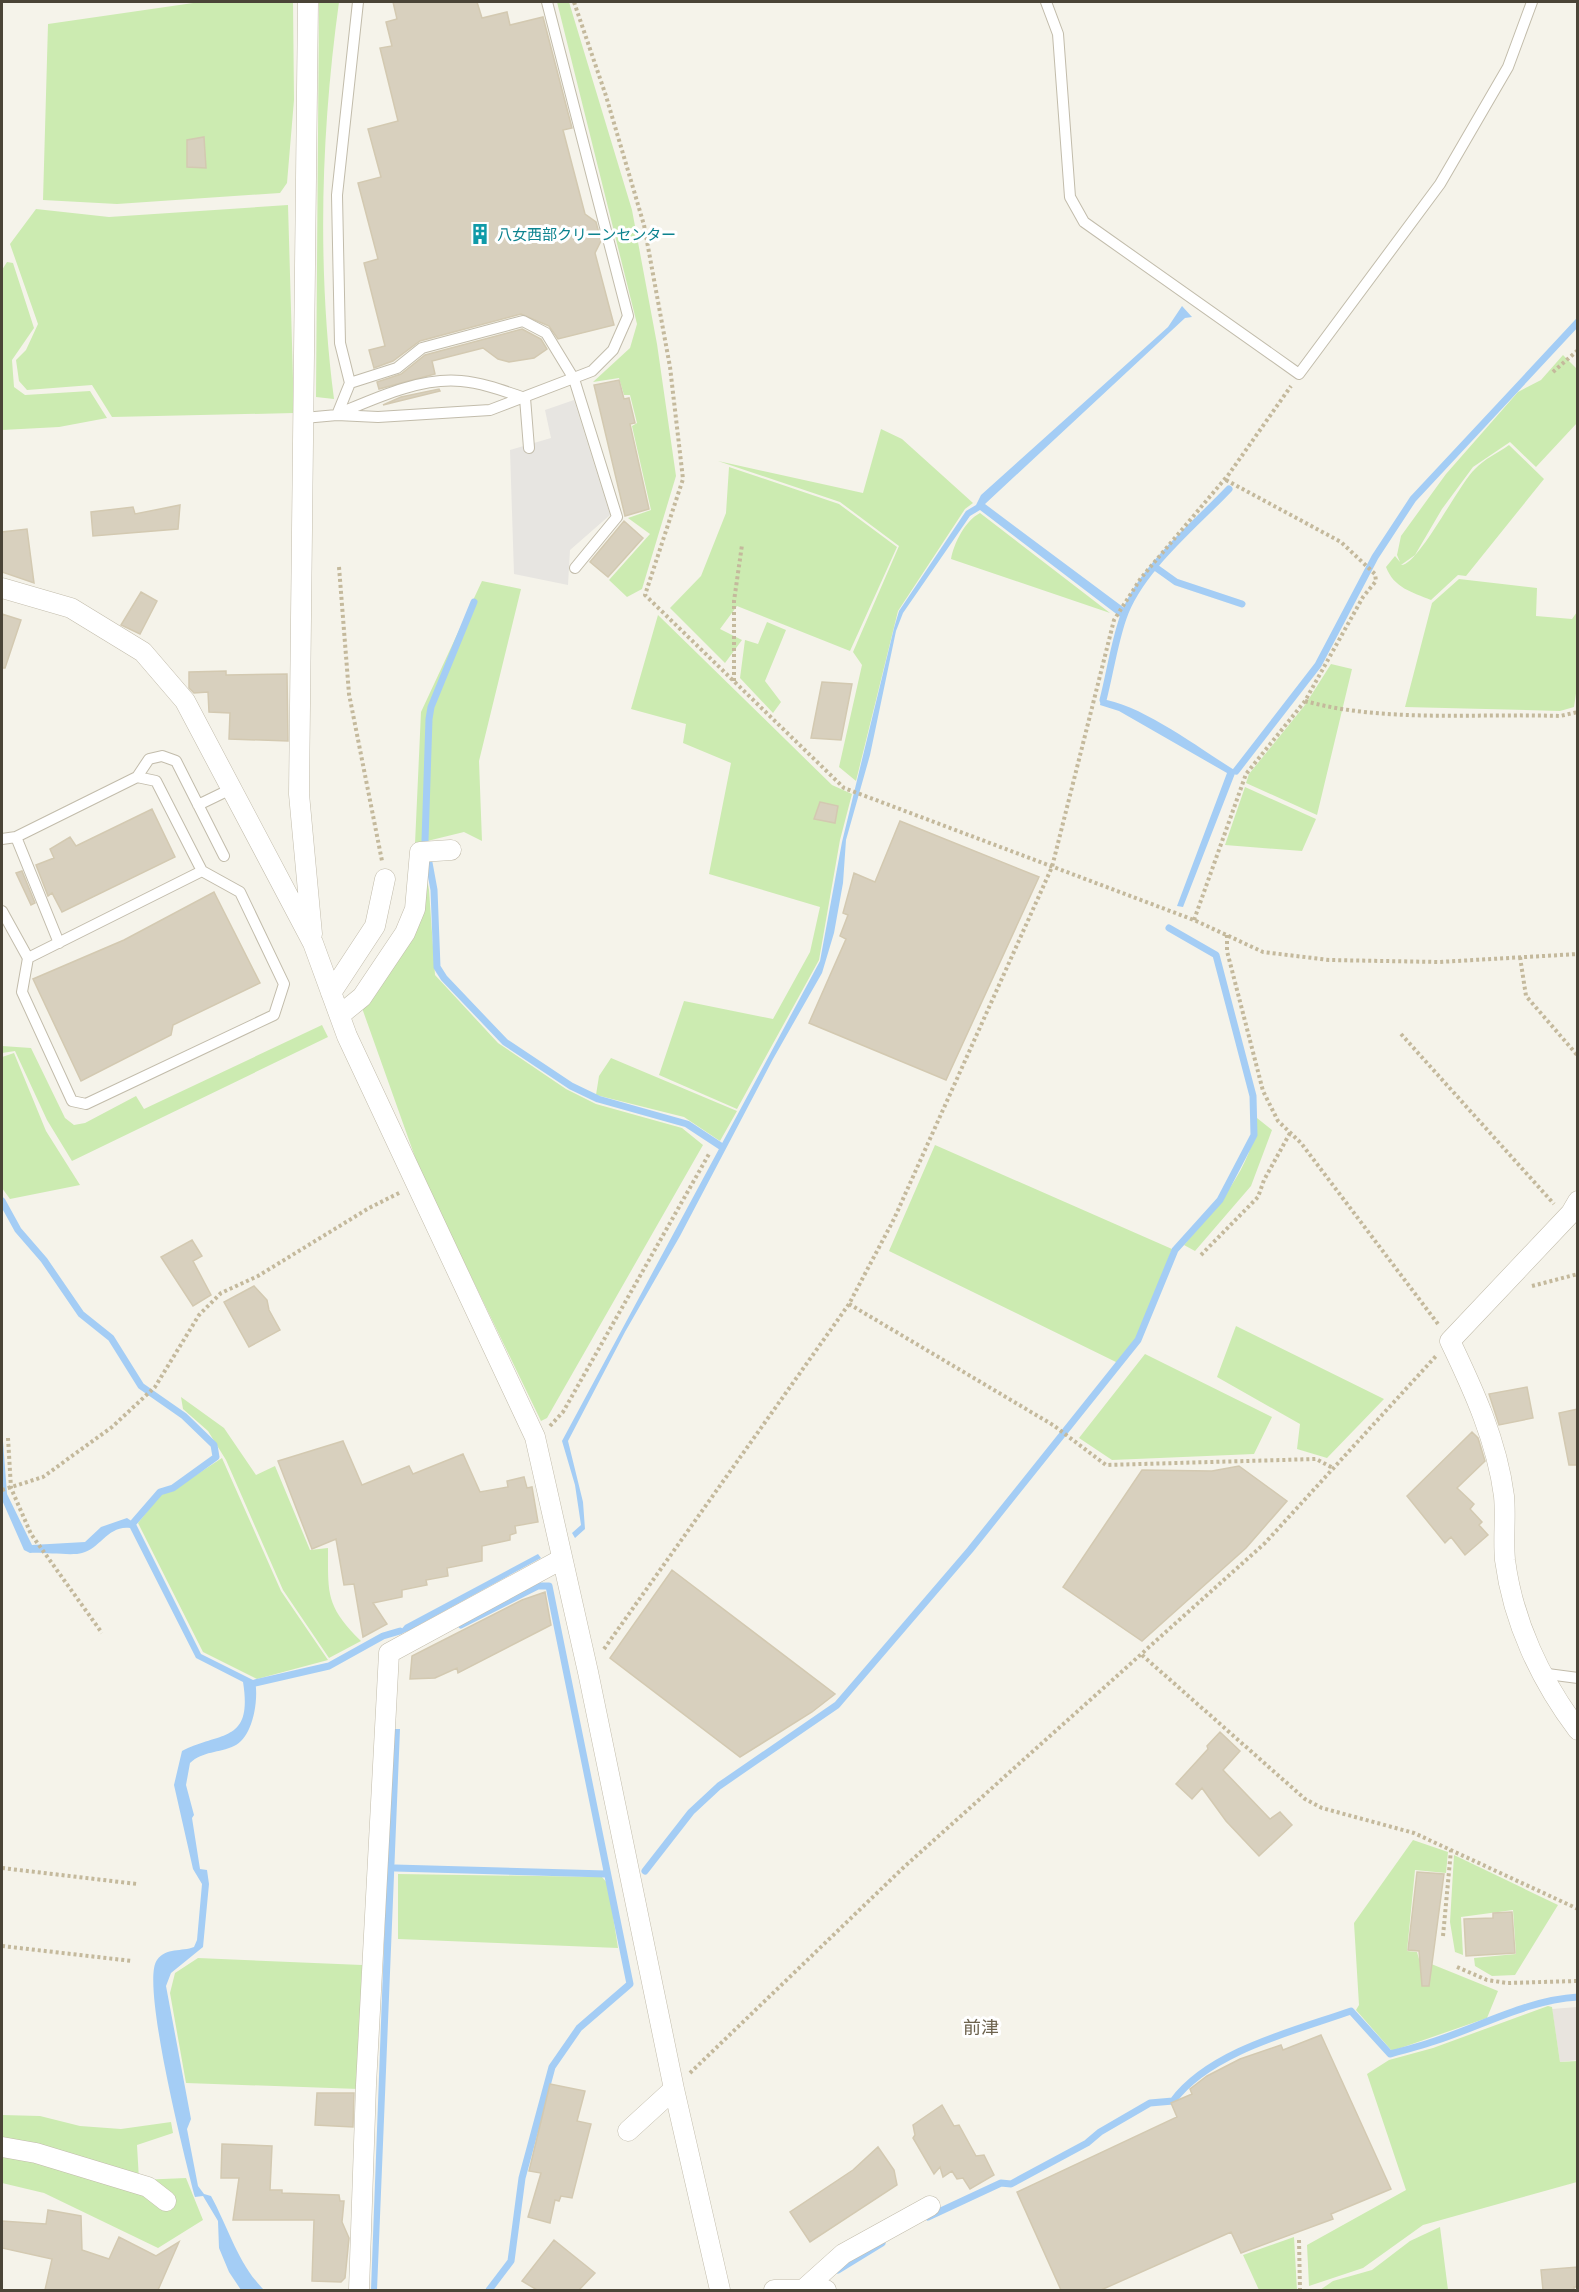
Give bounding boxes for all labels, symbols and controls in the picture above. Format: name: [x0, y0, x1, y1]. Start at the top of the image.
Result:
building icon: 八女西部クリーンセンター: [468, 222, 492, 246]
place label: 八女西部クリーンセンター: [497, 225, 676, 244]
district label: 前津: [963, 2016, 999, 2039]

